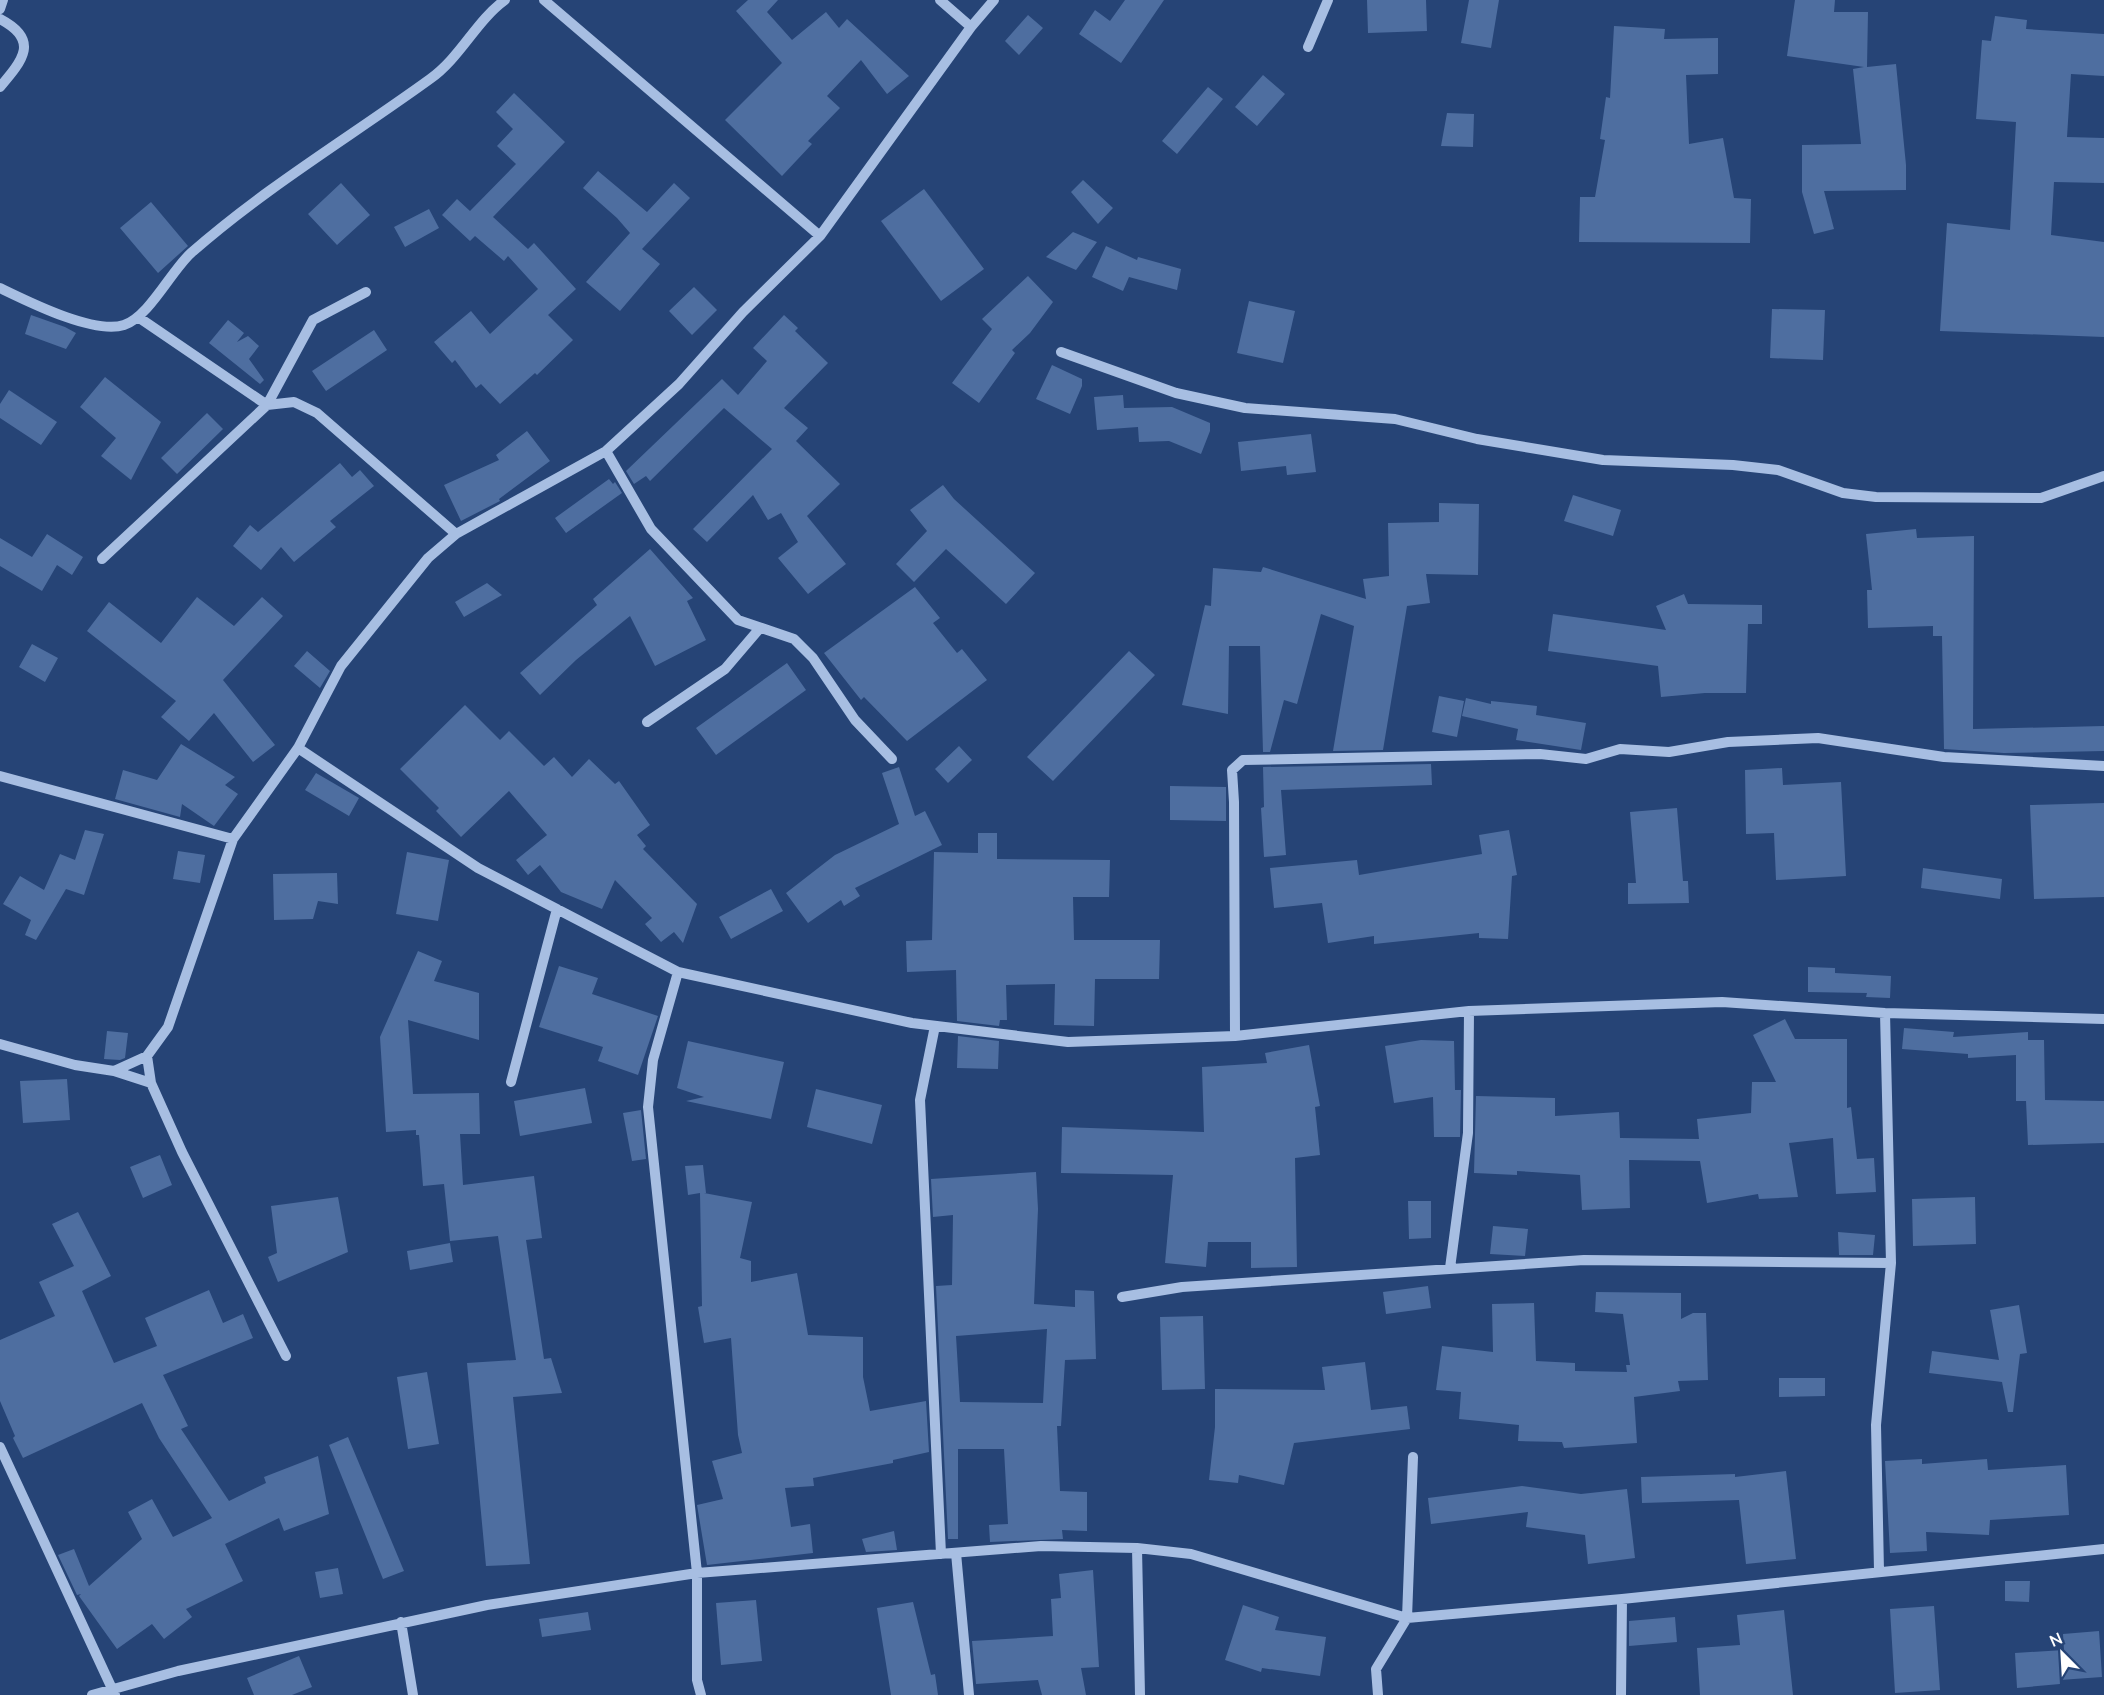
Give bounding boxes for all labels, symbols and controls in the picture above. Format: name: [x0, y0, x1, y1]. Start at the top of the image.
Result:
north arrow: [2032, 1623, 2092, 1683]
text: N: [2046, 1628, 2066, 1653]

